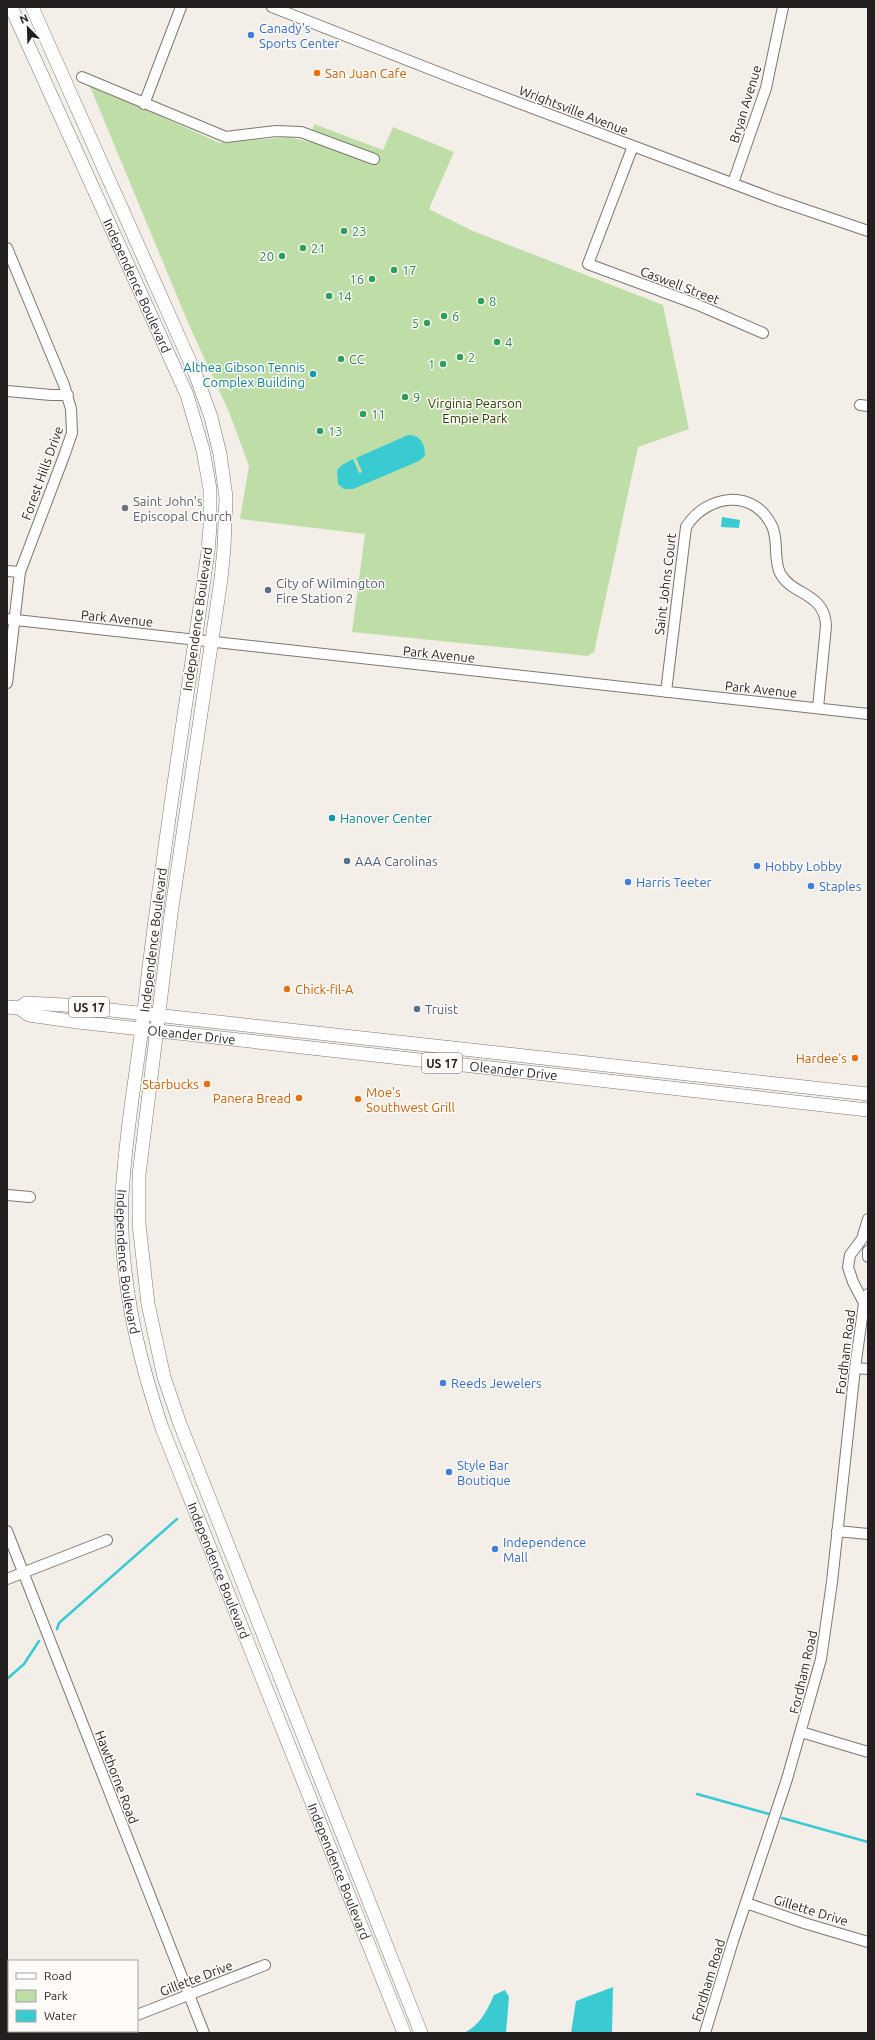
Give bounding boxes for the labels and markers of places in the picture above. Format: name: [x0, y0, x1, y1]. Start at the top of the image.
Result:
place label: Canady's Sports Center: [259, 21, 339, 50]
marker: Canady's Sports Center: [246, 30, 256, 40]
place label: San Juan Cafe: [325, 66, 407, 80]
marker: San Juan Cafe: [312, 68, 322, 78]
place label: 23: [352, 224, 367, 238]
marker: 23: [339, 226, 349, 236]
place label: 21: [311, 241, 326, 255]
marker: 21: [298, 243, 308, 253]
place label: 20: [259, 249, 274, 263]
marker: 20: [277, 251, 287, 261]
place label: 17: [402, 263, 417, 277]
marker: 17: [389, 265, 399, 275]
place label: 16: [349, 272, 364, 286]
marker: 16: [367, 274, 377, 284]
place label: 14: [337, 289, 352, 303]
marker: 14: [324, 291, 334, 301]
place label: 8: [489, 294, 496, 308]
marker: 8: [476, 296, 486, 306]
place label: 6: [452, 309, 459, 323]
marker: 6: [439, 311, 449, 321]
place label: 5: [412, 316, 419, 330]
marker: 5: [422, 318, 432, 328]
place label: 4: [505, 335, 512, 349]
marker: 4: [492, 337, 502, 347]
place label: 2: [468, 350, 475, 364]
place label: CC: [349, 352, 365, 366]
marker: 2: [455, 352, 465, 362]
marker: CC: [336, 354, 346, 364]
place label: 1: [428, 357, 435, 371]
marker: 1: [438, 359, 448, 369]
place label: Althea Gibson Tennis Complex Building: [183, 360, 305, 389]
marker: Althea Gibson Tennis Complex Building: [308, 369, 318, 379]
place label: 9: [413, 390, 420, 404]
marker: 9: [400, 392, 410, 402]
place label: 11: [371, 407, 386, 421]
marker: 11: [358, 409, 368, 419]
place label: 13: [328, 424, 343, 438]
marker: 13: [315, 426, 325, 436]
place label: Saint John's Episcopal Church: [133, 494, 232, 523]
marker: Saint John's Episcopal Church: [120, 503, 130, 513]
place label: City of Wilmington Fire Station 2: [276, 576, 385, 605]
marker: City of Wilmington Fire Station 2: [263, 585, 273, 595]
place label: Hanover Center: [340, 811, 432, 825]
marker: Hanover Center: [327, 813, 337, 823]
place label: AAA Carolinas: [355, 854, 438, 868]
marker: AAA Carolinas: [342, 856, 352, 866]
place label: Hobby Lobby: [765, 859, 842, 873]
marker: Hobby Lobby: [752, 861, 762, 871]
place label: Harris Teeter: [636, 875, 712, 889]
marker: Harris Teeter: [623, 877, 633, 887]
place label: Staples: [819, 879, 862, 893]
marker: Staples: [806, 881, 816, 891]
place label: Chick-fil-A: [295, 982, 354, 996]
marker: Chick-fil-A: [282, 984, 292, 994]
place label: Truist: [425, 1002, 458, 1016]
marker: Truist: [412, 1004, 422, 1014]
place label: Hardee's: [796, 1051, 847, 1065]
marker: Hardee's: [850, 1053, 860, 1063]
place label: Starbucks: [142, 1077, 199, 1091]
marker: Starbucks: [202, 1079, 212, 1089]
place label: Moe's Southwest Grill: [366, 1085, 455, 1114]
place label: Panera Bread: [213, 1091, 291, 1105]
marker: Panera Bread: [294, 1093, 304, 1103]
marker: Moe's Southwest Grill: [353, 1094, 363, 1104]
place label: Reeds Jewelers: [451, 1376, 542, 1390]
marker: Reeds Jewelers: [438, 1378, 448, 1388]
place label: Style Bar Boutique: [457, 1458, 511, 1487]
marker: Style Bar Boutique: [444, 1467, 454, 1477]
place label: Independence Mall: [503, 1535, 586, 1564]
marker: Independence Mall: [490, 1544, 500, 1554]

